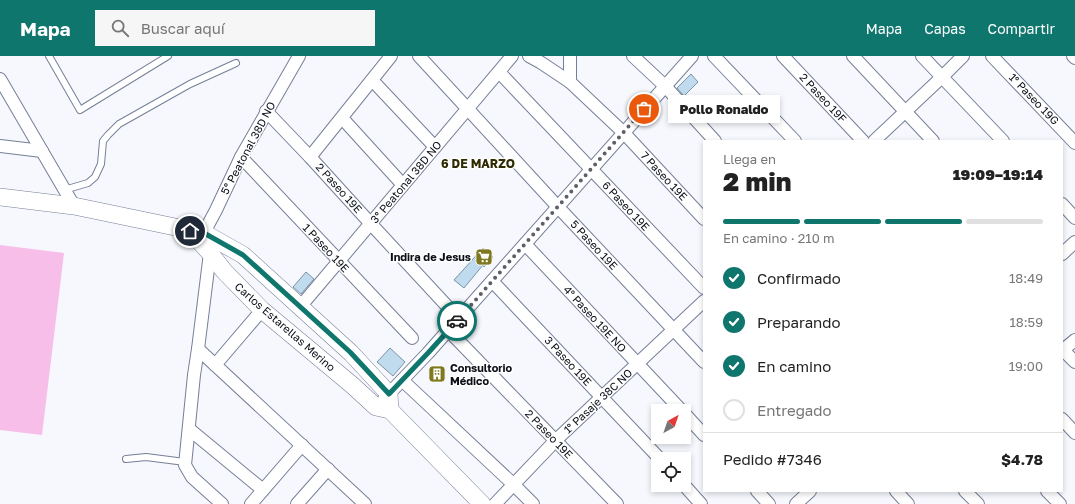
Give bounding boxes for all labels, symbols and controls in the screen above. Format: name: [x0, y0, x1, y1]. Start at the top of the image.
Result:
search box: [95, 10, 375, 46]
text: Mapa: [20, 17, 71, 40]
icon: search: [109, 17, 131, 39]
text: Buscar aquí: [141, 19, 225, 37]
text: Mapa: [866, 20, 902, 37]
text: Capas: [924, 20, 966, 37]
text: Compartir: [988, 20, 1055, 37]
street label: 2 Paseo 19F: [797, 70, 850, 125]
street label: 1° Paseo 19G: [1007, 70, 1062, 127]
pin: [627, 92, 661, 126]
callout: Pollo Ronaldo: [668, 95, 780, 123]
icon: bag: [633, 98, 655, 120]
street label: 5° Peatonal 38D NO: [218, 99, 278, 196]
text: Pollo Ronaldo: [680, 101, 768, 117]
street label: 3° Peatonal 38D NO: [367, 138, 444, 225]
street label: 7 Paseo 19E: [638, 148, 691, 203]
text: Llega en: [723, 151, 776, 167]
district label: 6 DE MARZO: [441, 156, 515, 171]
street label: 2 Paseo 19E: [314, 160, 365, 216]
text: 19:09–19:14: [953, 165, 1043, 183]
text: 2 min: [723, 166, 791, 197]
street label: 6 Paseo 19E: [600, 178, 653, 233]
pin: [173, 214, 207, 248]
street label: 5 Paseo 19E: [568, 217, 621, 272]
icon: home: [179, 220, 201, 242]
street label: 1 Paseo 19E: [301, 221, 352, 275]
text: En camino · 210 m: [723, 230, 834, 246]
supermarket icon: Indira de Jesus: [474, 247, 494, 267]
place label: Indira de Jesus: [390, 250, 471, 263]
icon: check: [723, 267, 745, 289]
text: Confirmado: [757, 269, 841, 287]
text: 18:49: [1009, 270, 1043, 286]
street label: Carlos Estarellas Merino: [233, 280, 338, 374]
street label: 4° Paseo 19E NO: [561, 283, 629, 355]
courier: [437, 301, 477, 341]
icon: car: [446, 310, 468, 332]
icon: check: [723, 311, 745, 333]
text: Preparando: [757, 313, 841, 331]
text: 18:59: [1009, 314, 1043, 330]
street label: 3 Paseo 19E: [542, 333, 595, 388]
icon: check: [723, 355, 745, 377]
text: En camino: [757, 357, 831, 375]
text: 19:00: [1009, 358, 1043, 374]
place label: Consultorio Médico: [450, 361, 513, 387]
building icon: Consultorio Médico: [427, 364, 447, 384]
street label: 1° Pasaje 38C NO: [561, 366, 635, 436]
text: Entregado: [757, 401, 832, 419]
north arrow: [651, 404, 691, 444]
map controls: [651, 404, 691, 492]
street label: 2 Paseo 19E: [523, 407, 576, 461]
text: Pedido #7346: [723, 450, 822, 468]
text: $4.78: [1001, 450, 1043, 468]
button: locate: [651, 452, 691, 492]

